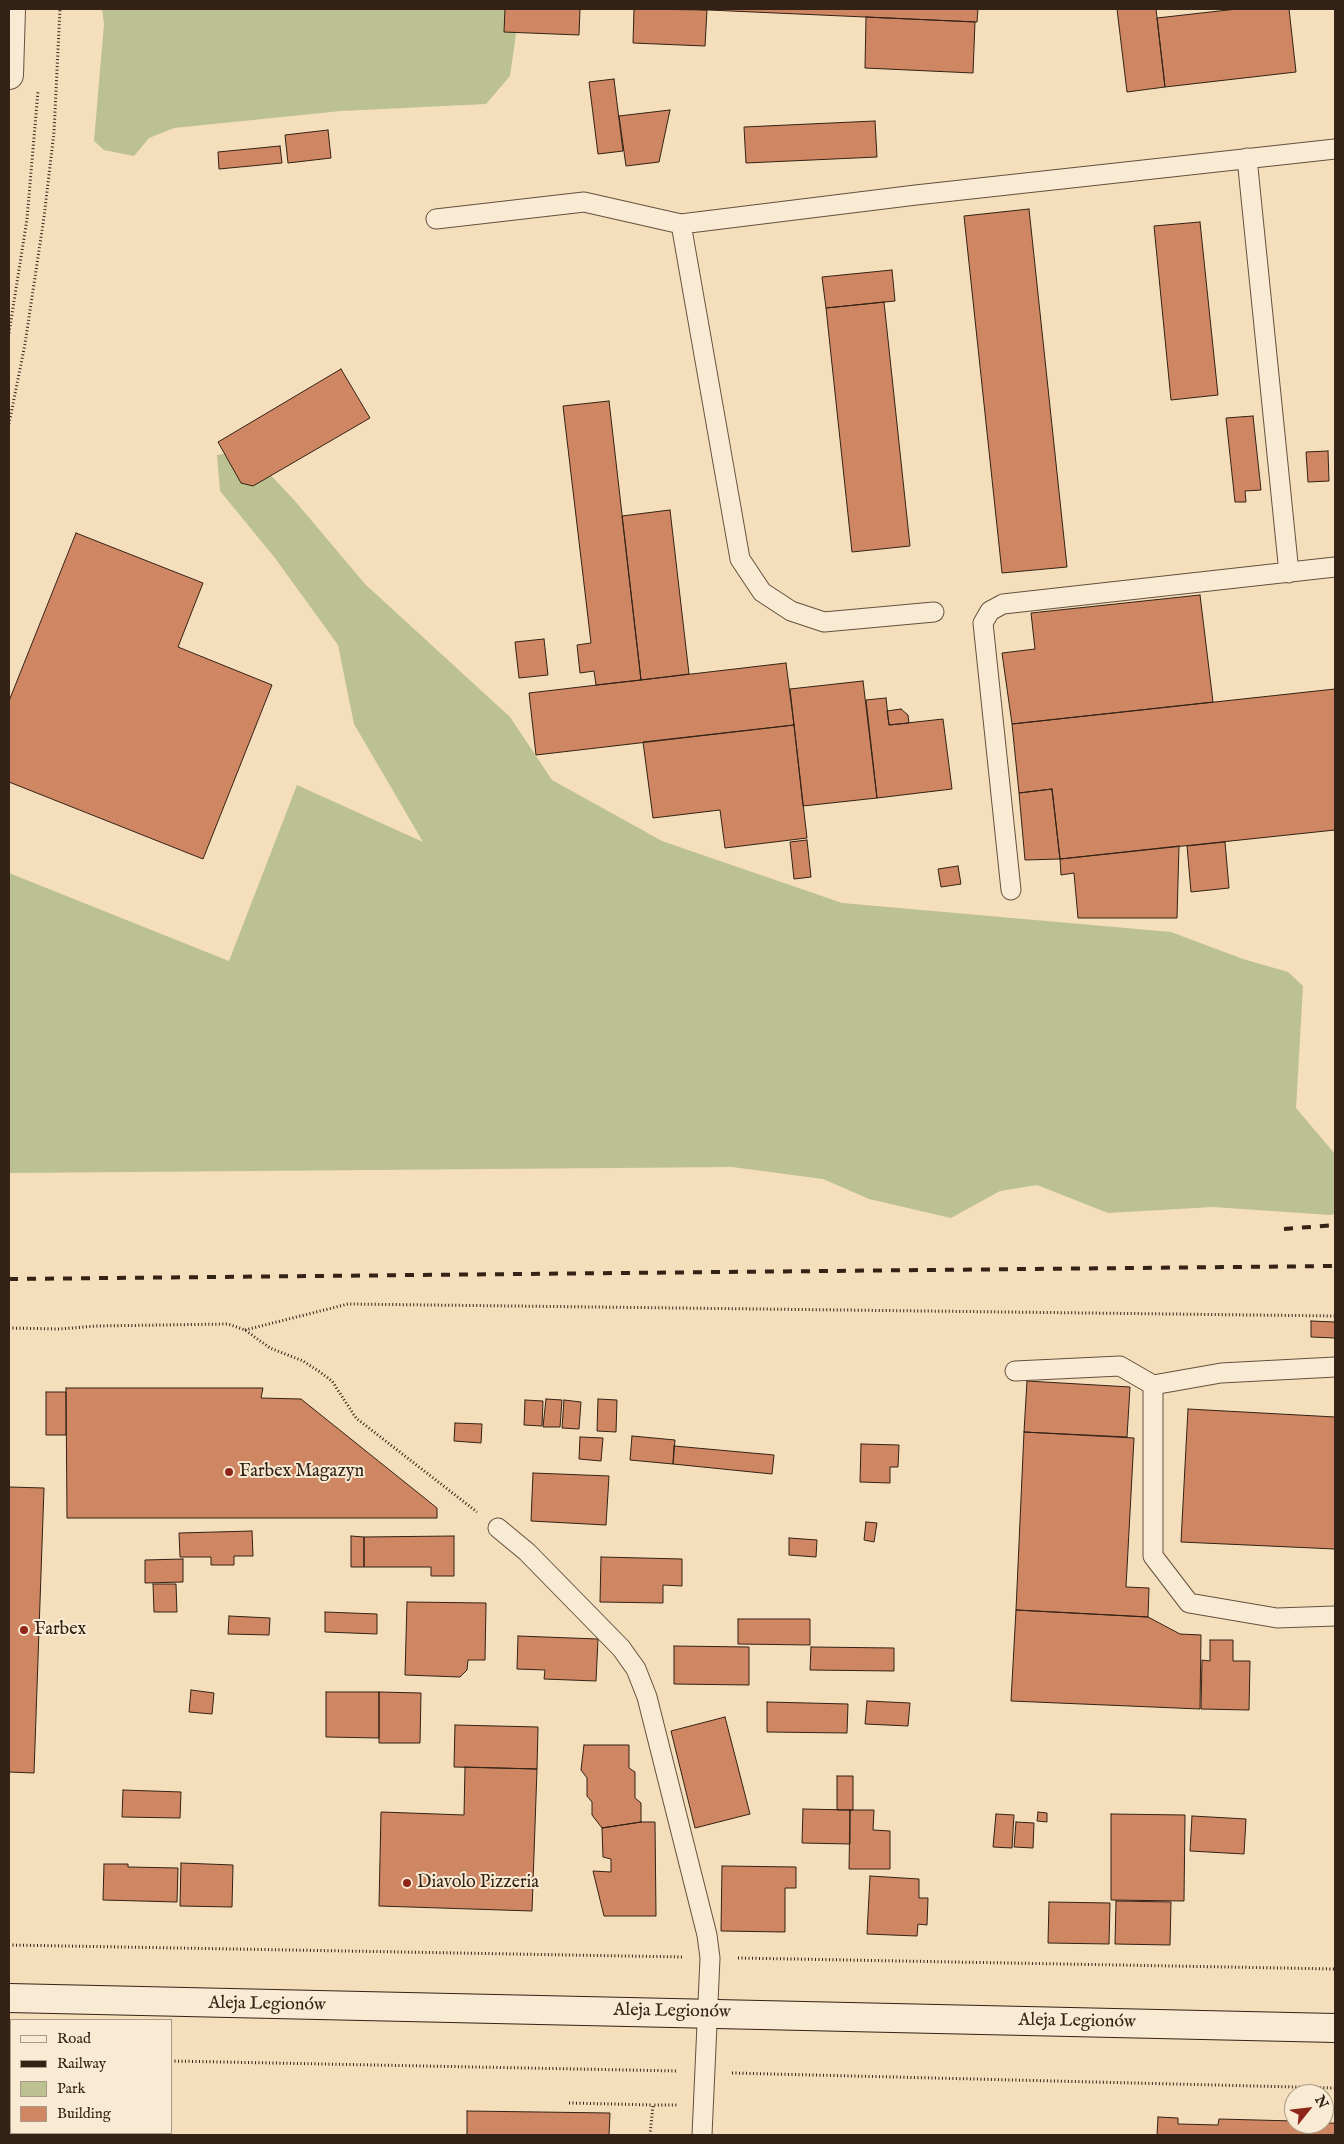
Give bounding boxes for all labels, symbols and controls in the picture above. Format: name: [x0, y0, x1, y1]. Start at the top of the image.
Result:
place label: Farbex Magazyn: [239, 1461, 364, 1483]
marker: Farbex Magazyn: [223, 1466, 235, 1478]
place label: Farbex: [34, 1619, 86, 1641]
marker: Farbex: [18, 1624, 30, 1636]
place label: Diavolo Pizzeria: [417, 1872, 539, 1894]
marker: Diavolo Pizzeria: [401, 1877, 413, 1889]
street label: Aleja Legionów: [208, 1993, 326, 2017]
street label: Aleja Legionów: [613, 2000, 731, 2024]
street label: Aleja Legionów: [1018, 2010, 1136, 2034]
legend: [10, 2019, 172, 2134]
text: Road: [57, 2029, 91, 2048]
text: Railway: [57, 2054, 106, 2073]
text: Park: [57, 2079, 86, 2098]
north arrow: [1284, 2084, 1334, 2134]
text: N: [1310, 2093, 1332, 2112]
text: Building: [57, 2104, 111, 2123]

